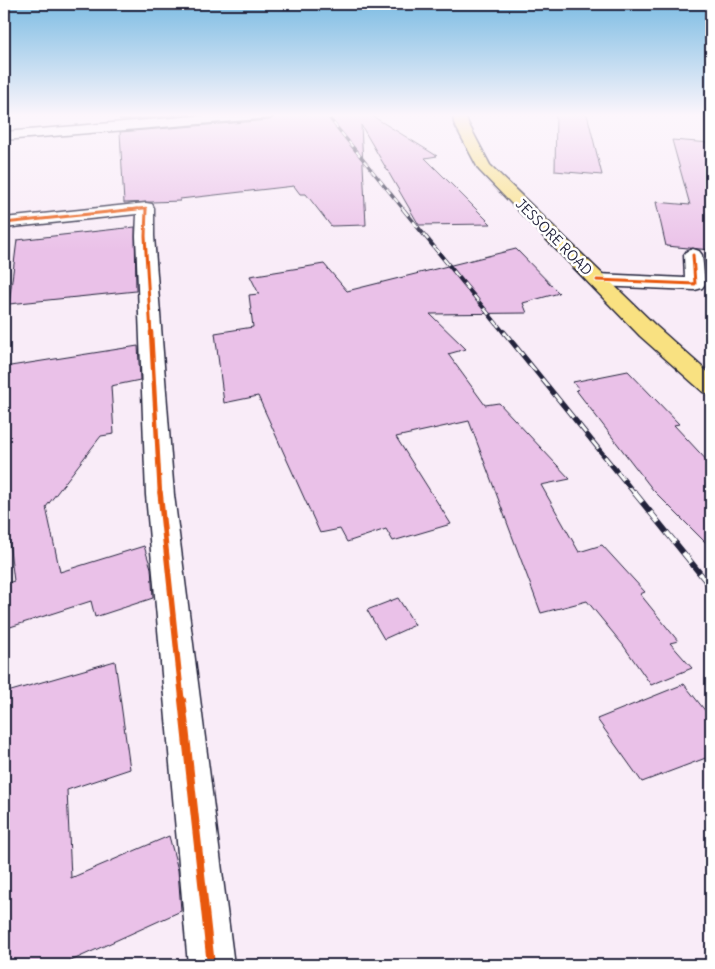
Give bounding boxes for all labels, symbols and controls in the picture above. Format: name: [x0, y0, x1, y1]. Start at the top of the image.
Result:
street label: JESSORE ROAD: [512, 195, 596, 279]

